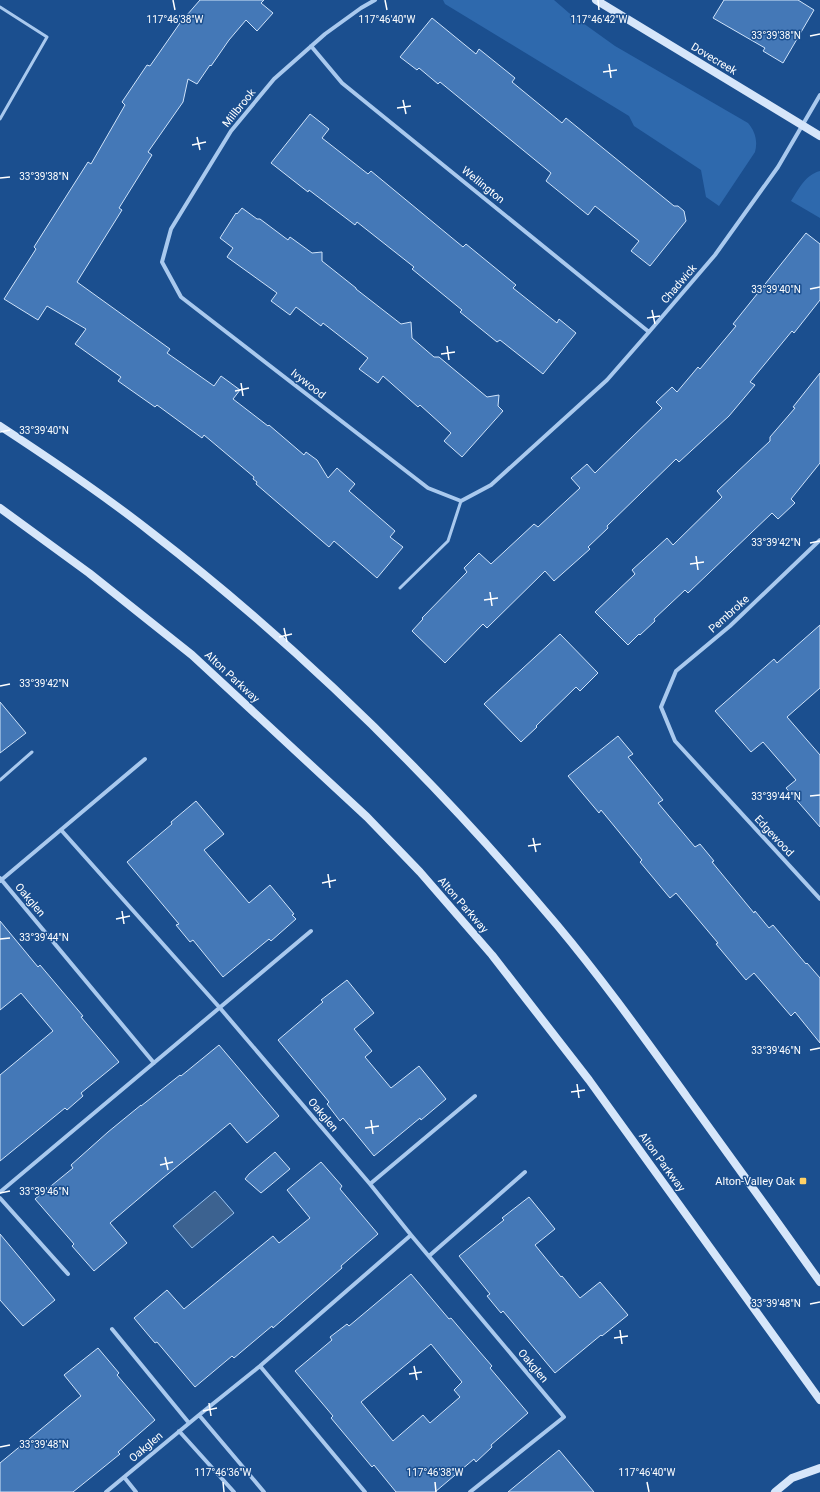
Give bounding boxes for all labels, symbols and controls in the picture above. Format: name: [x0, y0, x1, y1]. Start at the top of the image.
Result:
text: 117°46'38"W: [147, 14, 204, 25]
text: 117°46'40"W: [359, 14, 416, 25]
text: 117°46'42"W: [571, 14, 628, 25]
text: 33°39'38"N: [751, 30, 801, 41]
street label: Dovecreek: [689, 40, 740, 78]
street label: Millbrook: [220, 86, 259, 130]
street label: Wellington: [459, 164, 507, 206]
text: 33°39'38"N: [19, 171, 69, 182]
street label: Chadwick: [658, 261, 700, 306]
text: 33°39'40"N: [751, 284, 801, 295]
street label: Ivywood: [288, 366, 328, 402]
text: 33°39'40"N: [19, 425, 69, 436]
text: 33°39'42"N: [751, 537, 801, 548]
street label: Pembroke: [706, 592, 752, 635]
street label: Alton Parkway: [202, 648, 263, 706]
text: 33°39'42"N: [19, 678, 69, 689]
text: 33°39'44"N: [751, 791, 801, 802]
street label: Edgewood: [752, 813, 796, 859]
street label: Alton Parkway: [435, 874, 491, 936]
street label: Oakglen: [12, 881, 48, 919]
text: 33°39'44"N: [19, 932, 69, 943]
text: 33°39'46"N: [751, 1045, 801, 1056]
street label: Oakglen: [305, 1096, 341, 1134]
street label: Alton Parkway: [636, 1130, 688, 1195]
place label: Alton-Valley Oak: [715, 1175, 795, 1188]
marker: Alton-Valley Oak: [798, 1176, 808, 1186]
text: 33°39'46"N: [19, 1186, 69, 1197]
text: 33°39'48"N: [751, 1298, 801, 1309]
street label: Oakglen: [515, 1347, 551, 1385]
street label: Oakglen: [127, 1429, 165, 1465]
text: 33°39'48"N: [19, 1439, 69, 1450]
text: 117°46'36"W: [195, 1467, 252, 1478]
text: 117°46'38"W: [407, 1467, 464, 1478]
text: 117°46'40"W: [619, 1467, 676, 1478]

